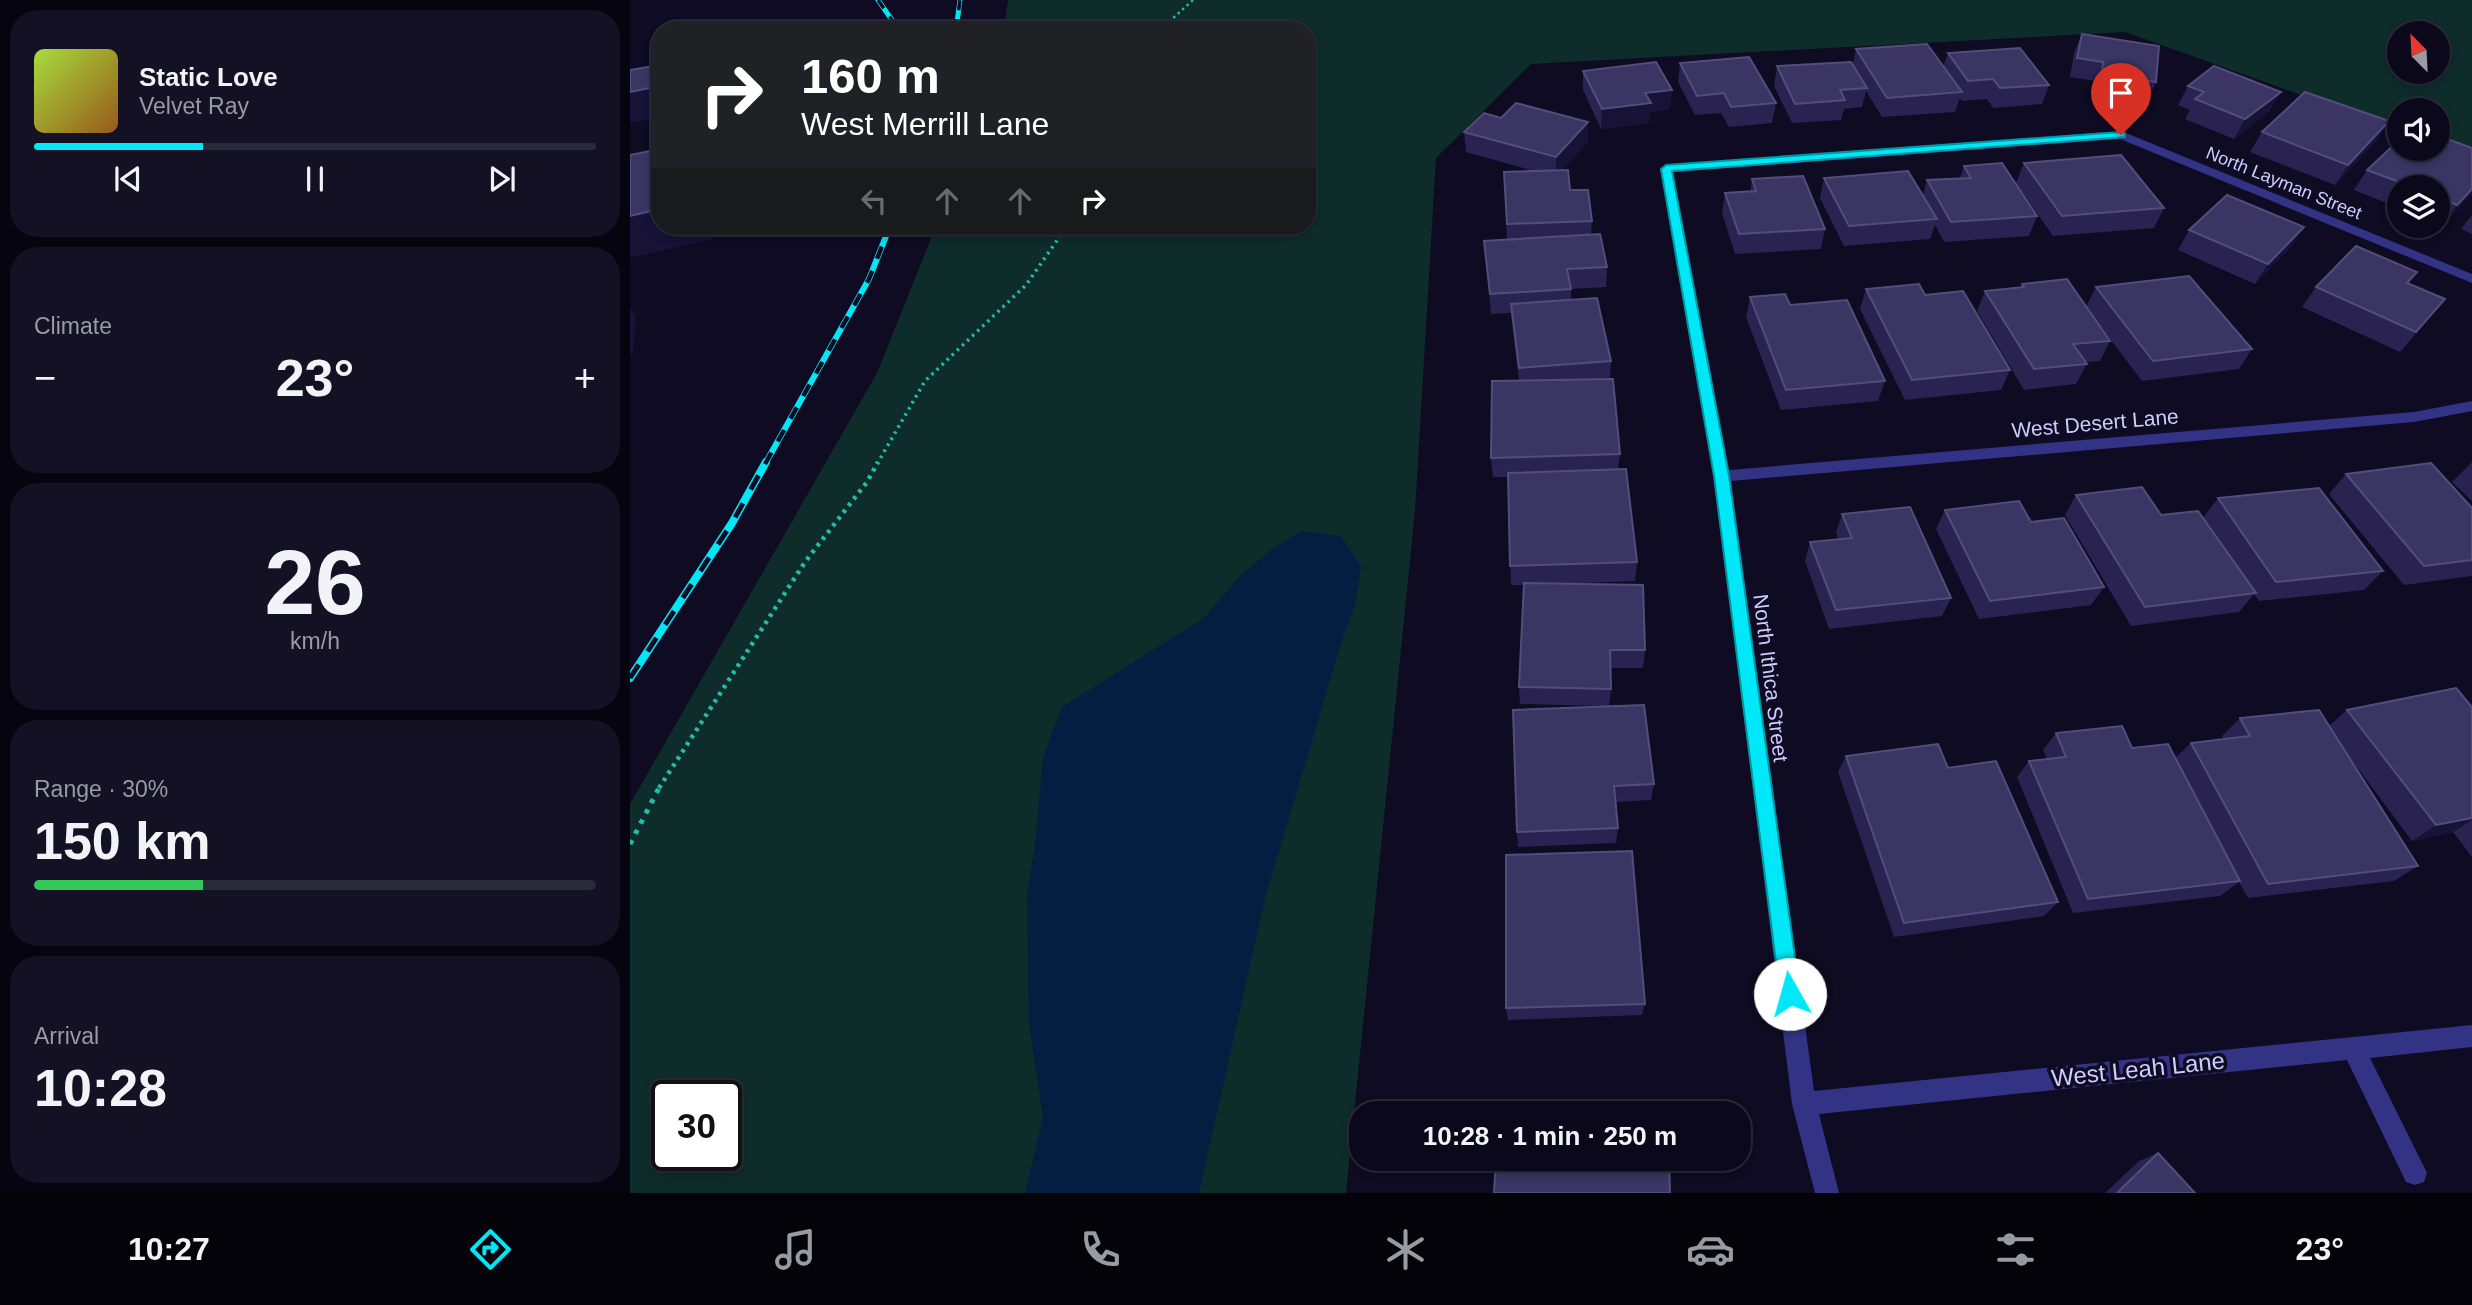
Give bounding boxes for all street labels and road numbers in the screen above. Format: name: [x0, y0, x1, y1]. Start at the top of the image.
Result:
street label: North Layman Street: [2203, 143, 2365, 223]
street label: West Desert Lane: [2010, 404, 2180, 442]
street label: North Ithica Street: [1749, 593, 1793, 764]
street label: West Leah Lane: [2050, 1046, 2226, 1092]

